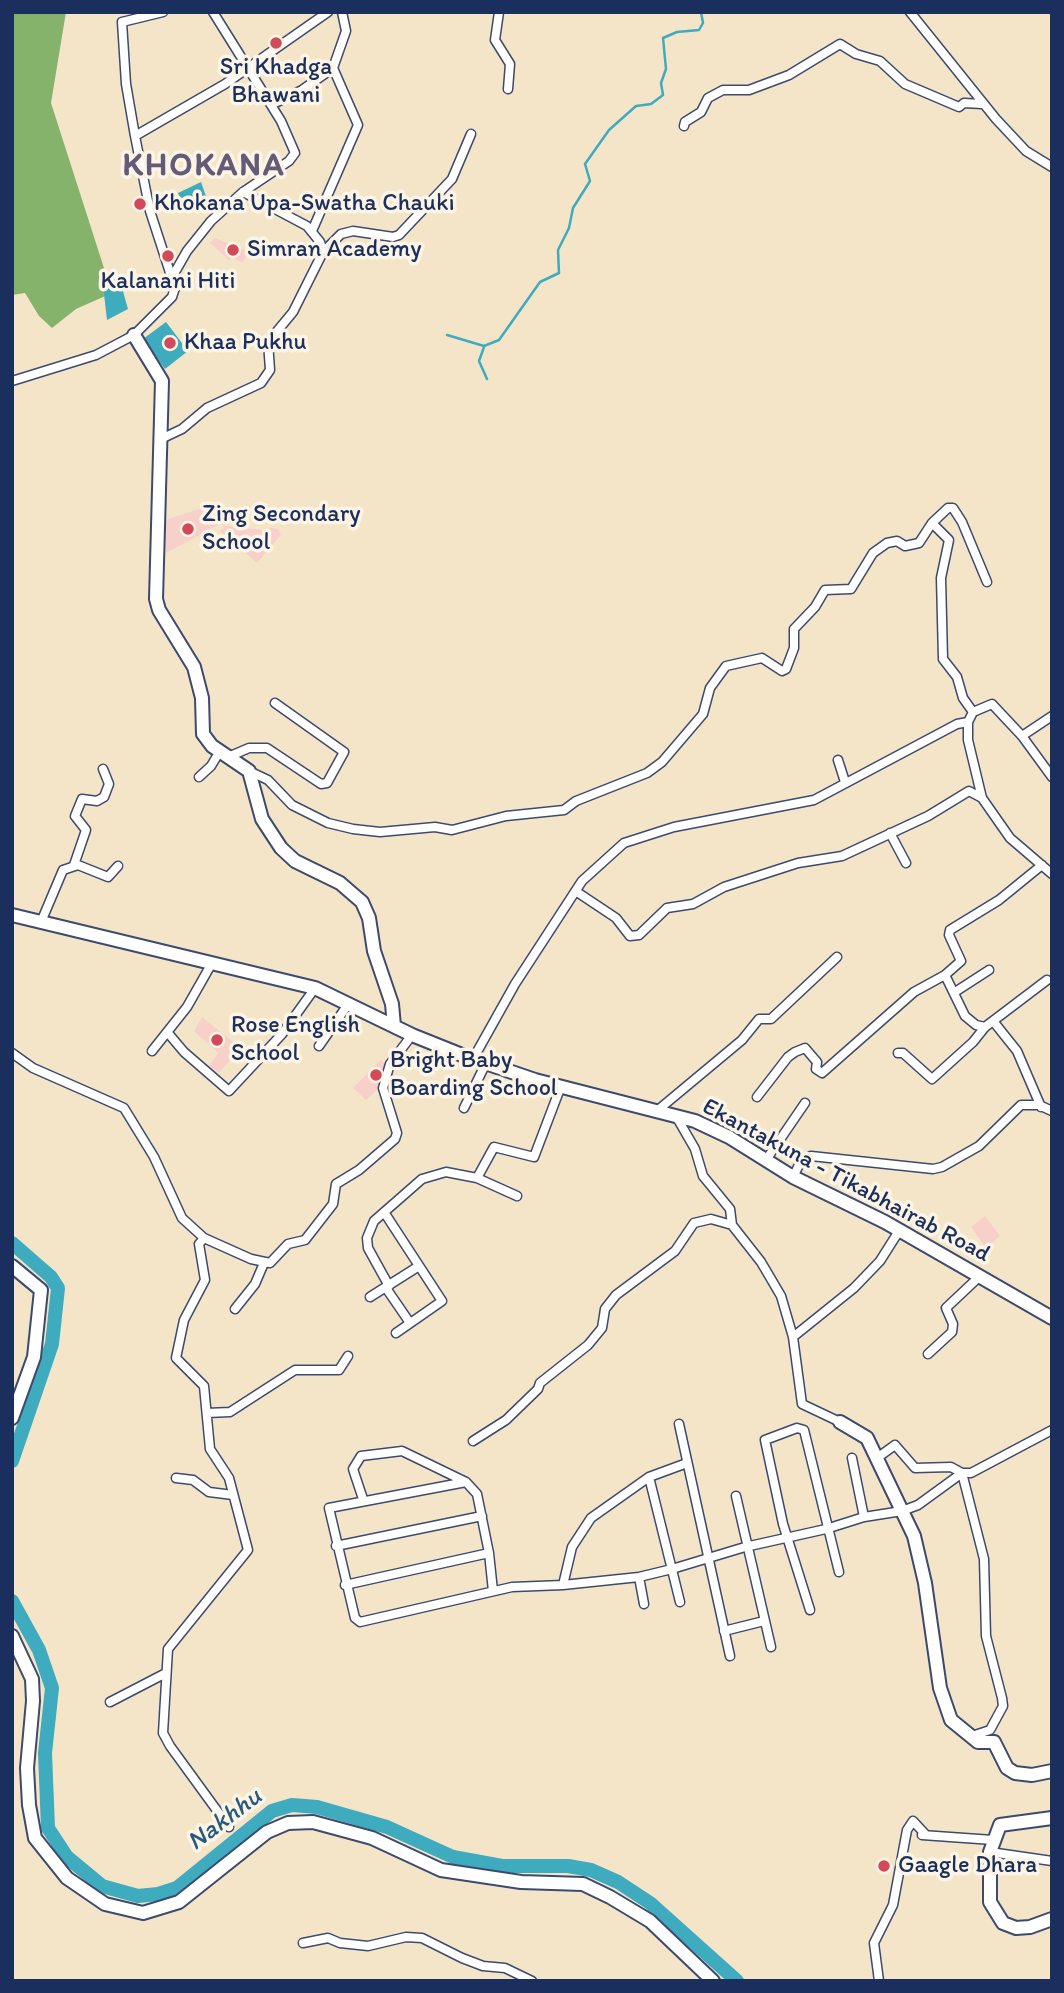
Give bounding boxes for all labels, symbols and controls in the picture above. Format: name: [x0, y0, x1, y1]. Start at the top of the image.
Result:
marker: Sri Khadga Bhawani: [268, 35, 284, 51]
place label: Sri Khadga Bhawani: [220, 54, 332, 110]
district label: KHOKANA: [123, 148, 285, 186]
place label: Khokana Upa-Swatha Chauki: [154, 190, 455, 218]
marker: Khokana Upa-Swatha Chauki: [132, 196, 148, 212]
place label: Simran Academy: [247, 236, 422, 264]
marker: Simran Academy: [225, 242, 241, 258]
marker: Kalanani Hiti: [160, 248, 176, 264]
place label: Kalanani Hiti: [101, 268, 235, 296]
place label: Khaa Pukhu: [184, 329, 307, 357]
marker: Khaa Pukhu: [162, 335, 178, 351]
place label: Zing Secondary School: [202, 501, 360, 557]
marker: Zing Secondary School: [180, 521, 196, 537]
place label: Rose English School: [231, 1012, 360, 1068]
marker: Rose English School: [209, 1032, 225, 1048]
place label: Bright Baby Boarding School: [390, 1047, 558, 1103]
marker: Bright Baby Boarding School: [368, 1067, 384, 1083]
street label: Ekantakuna - Tikabhairab Road: [697, 1093, 995, 1269]
water label: Nakhhu: [181, 1782, 269, 1858]
place label: Gaagle Dhara: [898, 1852, 1037, 1880]
marker: Gaagle Dhara: [876, 1858, 892, 1874]

